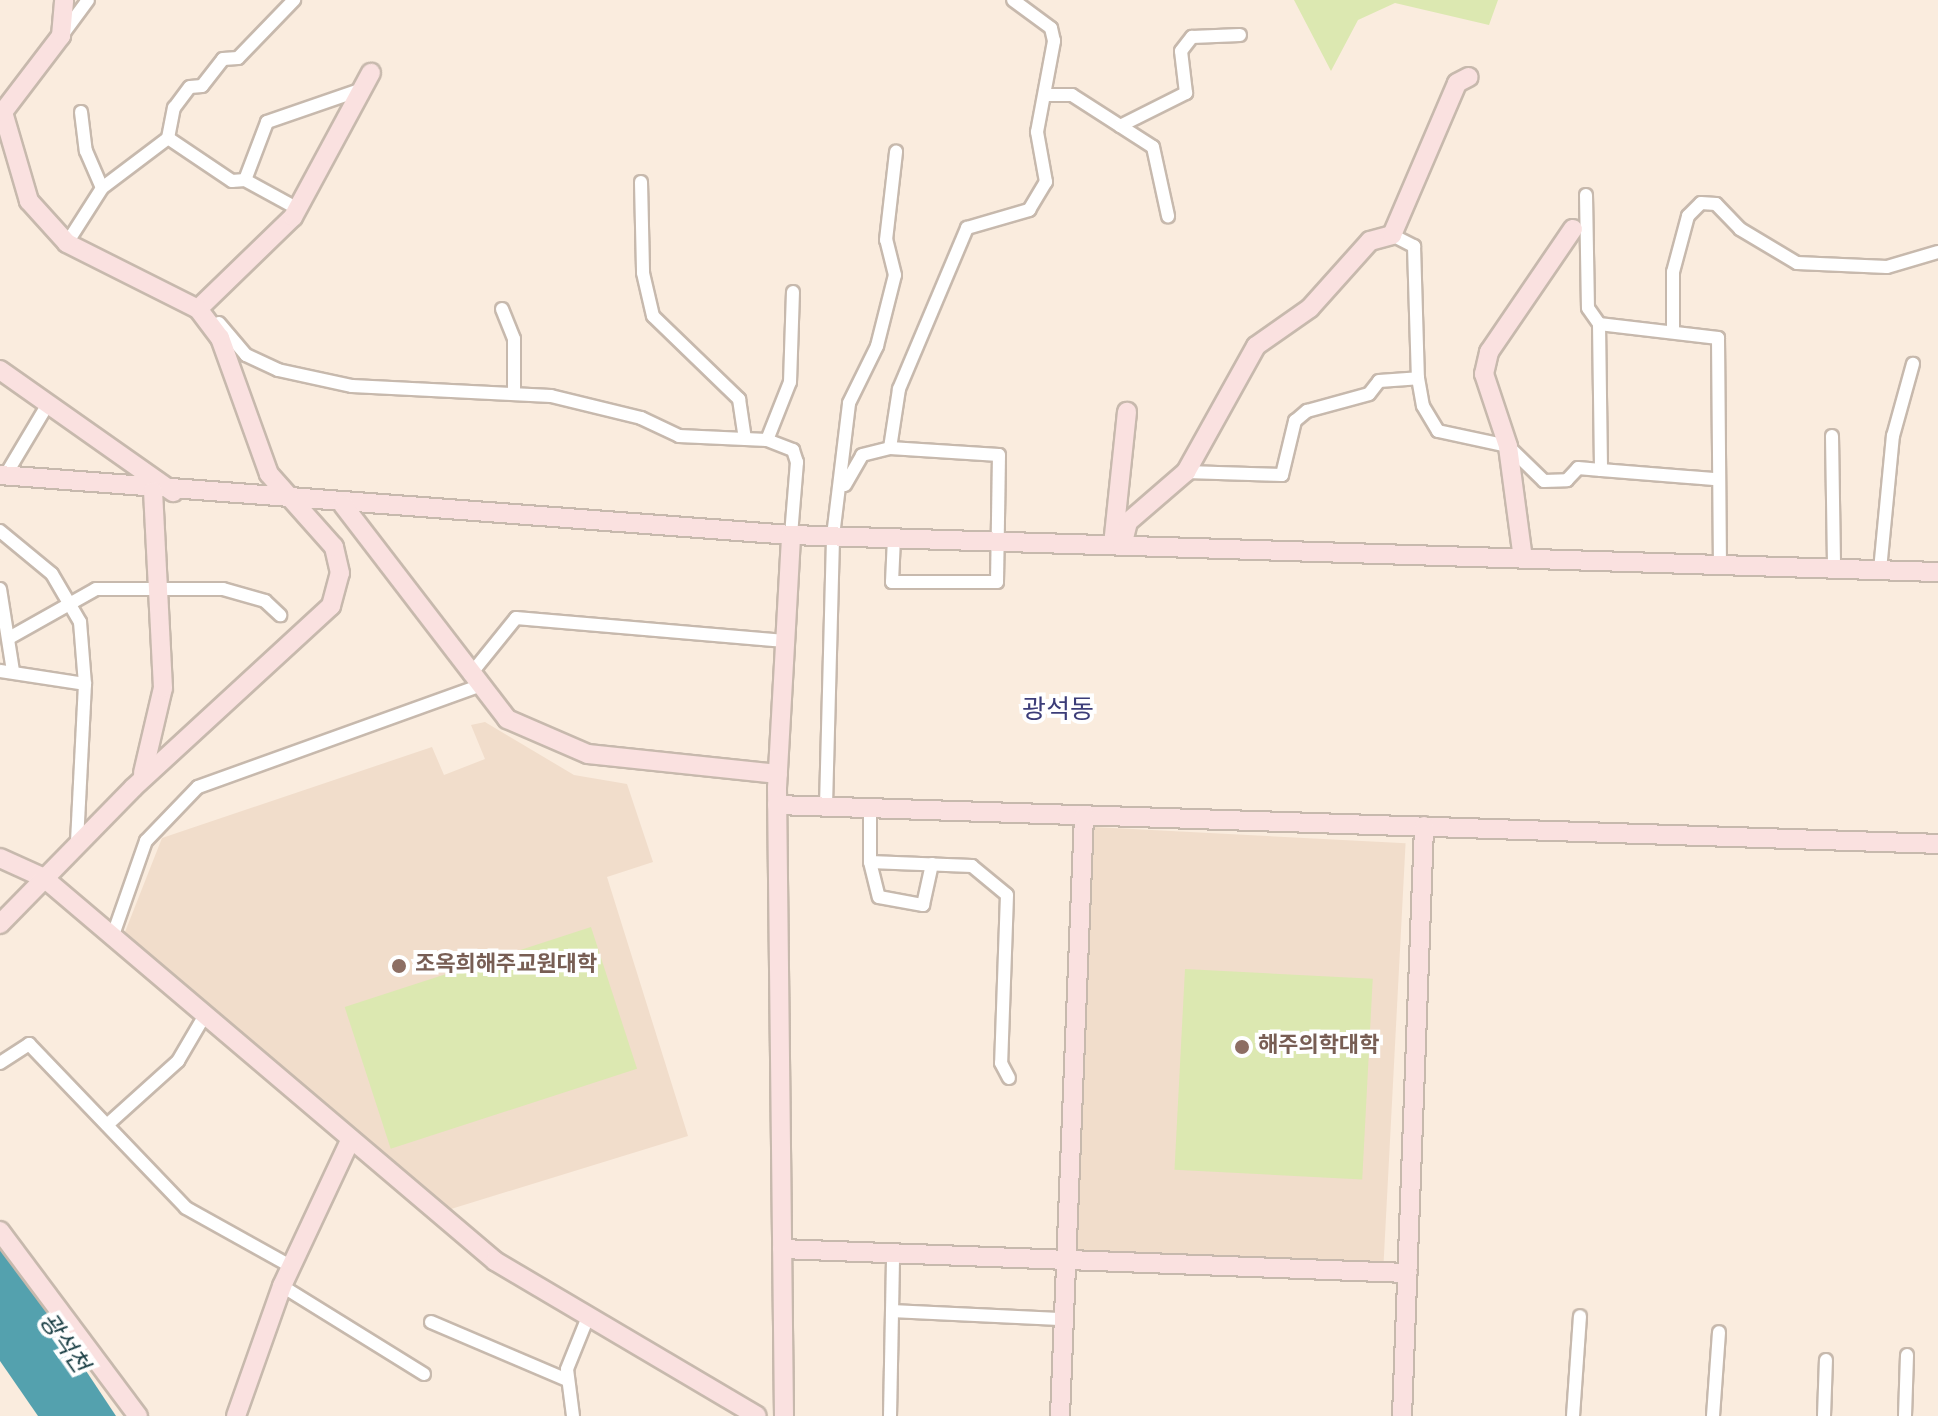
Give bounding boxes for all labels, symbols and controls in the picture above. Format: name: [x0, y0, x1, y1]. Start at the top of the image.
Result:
district label: 광석동: [1022, 696, 1094, 728]
place label: 조옥희해주교원대학: [415, 953, 597, 979]
marker: 조옥희해주교원대학: [390, 957, 408, 975]
place label: 해주의학대학: [1258, 1034, 1379, 1060]
marker: 해주의학대학: [1233, 1038, 1251, 1056]
water label: 광석천: [31, 1309, 93, 1379]

